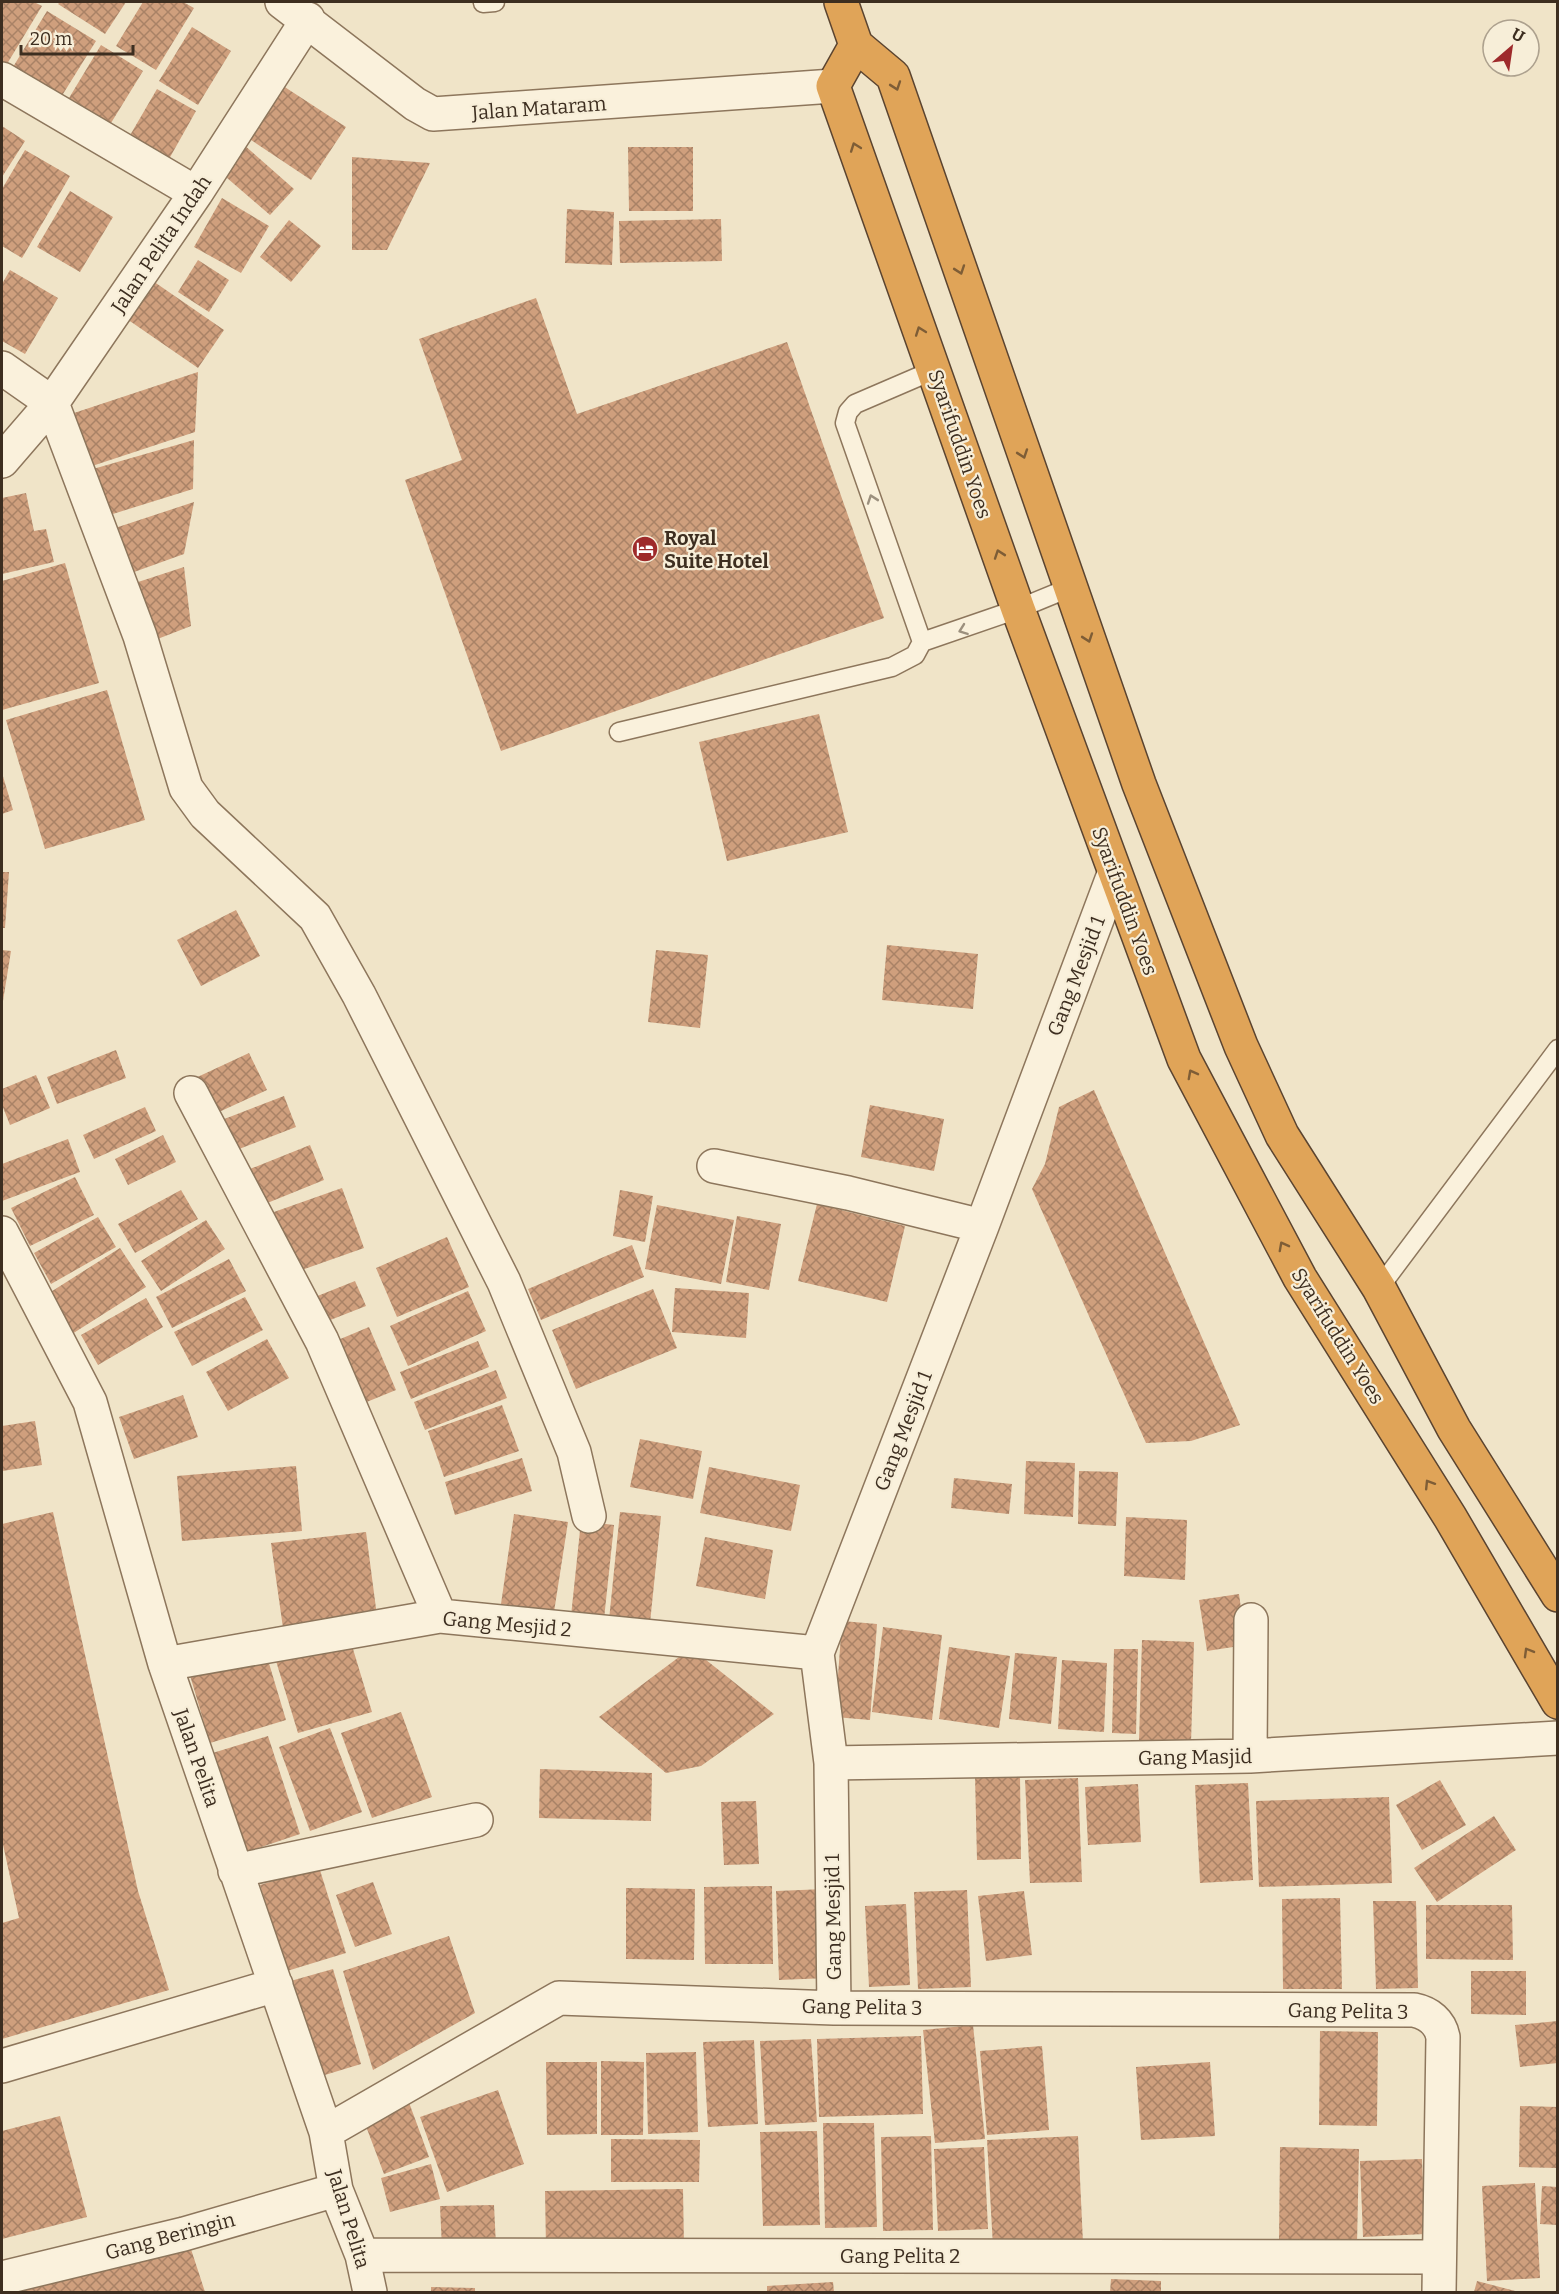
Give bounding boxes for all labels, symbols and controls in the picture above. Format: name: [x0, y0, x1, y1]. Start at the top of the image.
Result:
scale bar: [21, 18, 134, 56]
north arrow: [1481, 18, 1541, 78]
text: U: [1508, 24, 1528, 47]
text: 20 m: [30, 28, 72, 50]
one-way arrow: [889, 80, 902, 90]
street label: Jalan Mataram: [470, 91, 607, 125]
one-way arrow: [849, 142, 862, 153]
street label: Jalan Pelita Indah: [105, 170, 216, 318]
one-way arrow: [953, 264, 965, 275]
one-way arrow: [915, 326, 928, 336]
street label: Syarifuddin Yoes: [923, 366, 997, 522]
one-way arrow: [1016, 448, 1029, 459]
one-way arrow: [866, 494, 879, 505]
place label: Royal Suite Hotel: [664, 526, 769, 573]
hotel icon: Royal Suite Hotel: [630, 534, 660, 564]
one-way arrow: [993, 549, 1006, 560]
one-way arrow: [958, 622, 969, 635]
one-way arrow: [1081, 632, 1094, 643]
street label: Syarifuddin Yoes: [1087, 824, 1163, 978]
street label: Gang Mesjid 1: [1042, 913, 1111, 1040]
one-way arrow: [1188, 1069, 1199, 1080]
one-way arrow: [1279, 1242, 1290, 1252]
street label: Syarifuddin Yoes: [1286, 1263, 1390, 1409]
street label: Gang Mesjid 1: [869, 1368, 938, 1495]
one-way arrow: [1425, 1480, 1436, 1491]
street label: Gang Mesjid 2: [441, 1606, 572, 1643]
one-way arrow: [1524, 1647, 1535, 1658]
street label: Jalan Pelita: [169, 1705, 225, 1810]
street label: Gang Masjid: [1138, 1744, 1253, 1771]
street label: Gang Mesjid 1: [820, 1853, 847, 1981]
street label: Gang Pelita 3: [801, 1994, 923, 2020]
street label: Gang Pelita 3: [1287, 1998, 1409, 2024]
street label: Jalan Pelita: [322, 2166, 375, 2272]
street label: Gang Beringin: [102, 2207, 238, 2265]
street label: Gang Pelita 2: [840, 2244, 960, 2268]

